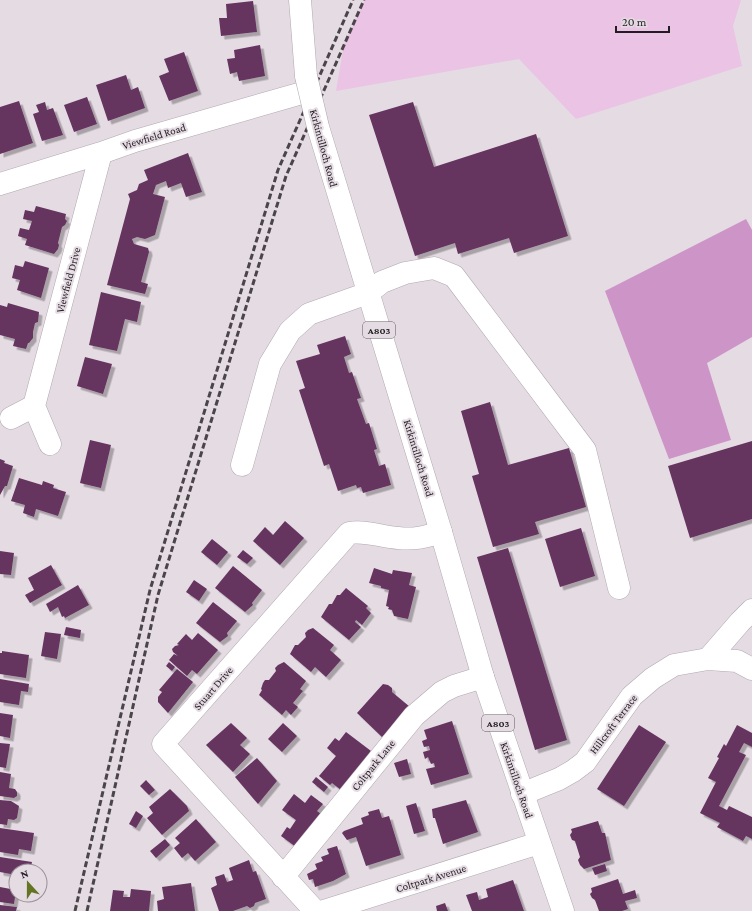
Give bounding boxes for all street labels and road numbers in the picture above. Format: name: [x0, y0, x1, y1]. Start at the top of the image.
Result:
street label: Kirkintilloch Road: [308, 108, 340, 188]
street label: Viewfield Road: [121, 121, 187, 151]
street label: Viewfield Drive: [53, 246, 83, 314]
road number: A803: [363, 322, 395, 338]
street label: Kirkintilloch Road: [402, 418, 436, 498]
street label: Stuart Drive: [191, 664, 235, 712]
street label: Hillcroft Terrace: [587, 692, 639, 756]
road number: A803: [482, 715, 514, 731]
street label: Coltpark Lane: [349, 737, 398, 793]
street label: Kirkintilloch Road: [498, 740, 536, 820]
street label: Coltpark Avenue: [394, 862, 468, 895]

